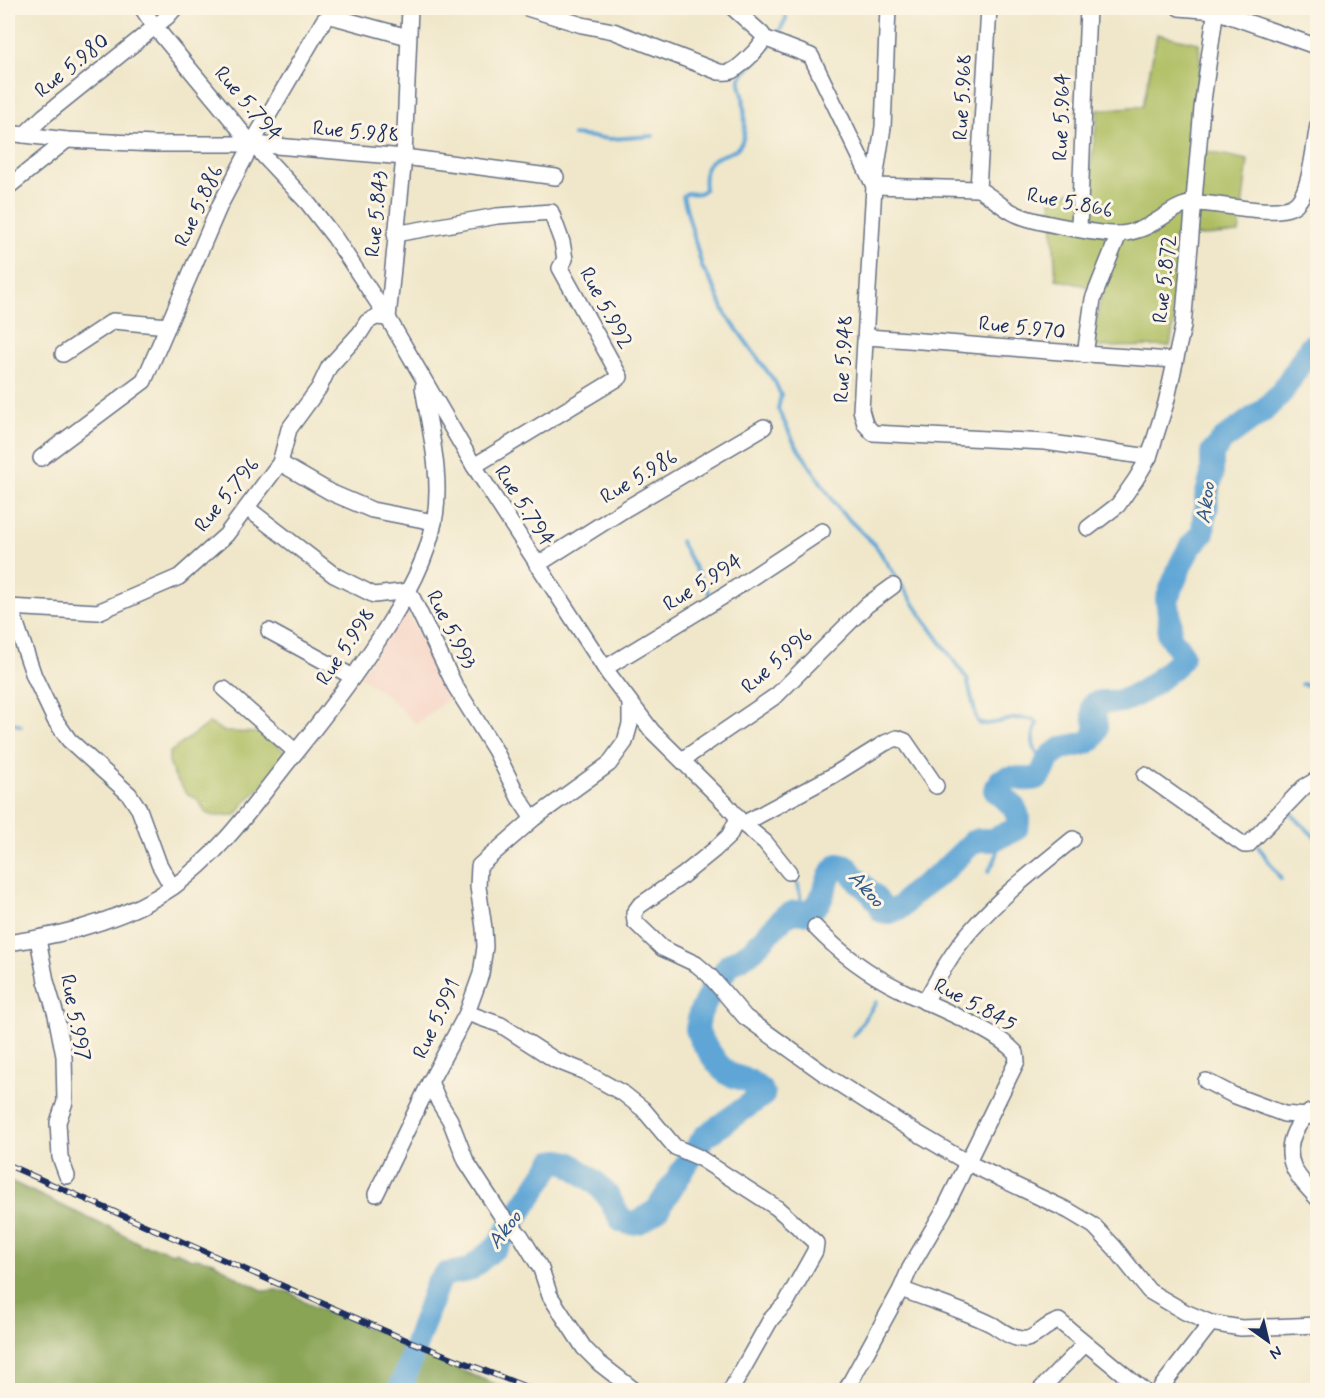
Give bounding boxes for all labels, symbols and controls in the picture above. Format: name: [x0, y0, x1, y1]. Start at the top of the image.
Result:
street label: Rue 5.980: [29, 27, 115, 105]
street label: Rue 5.968: [947, 53, 979, 141]
street label: Rue 5.794: [207, 60, 289, 148]
street label: Rue 5.964: [1046, 72, 1078, 162]
street label: Rue 5.988: [311, 114, 401, 150]
street label: Rue 5.886: [168, 161, 230, 251]
street label: Rue 5.843: [359, 169, 396, 259]
street label: Rue 5.866: [1025, 181, 1115, 225]
street label: Rue 5.872: [1146, 233, 1184, 325]
street label: Rue 5.992: [572, 262, 640, 354]
street label: Rue 5.970: [977, 310, 1067, 346]
street label: Rue 5.948: [828, 314, 860, 404]
street label: Rue 5.986: [595, 443, 683, 511]
street label: Rue 5.796: [188, 452, 266, 538]
street label: Rue 5.794: [487, 460, 561, 552]
water label: Akoo: [1190, 479, 1223, 525]
street label: Rue 5.994: [658, 548, 748, 618]
street label: Rue 5.993: [419, 586, 483, 675]
street label: Rue 5.998: [310, 603, 382, 691]
street label: Rue 5.996: [735, 622, 819, 700]
water label: Akoo: [841, 864, 892, 915]
street label: Rue 5.845: [929, 971, 1021, 1039]
street label: Rue 5.997: [53, 972, 97, 1064]
street label: Rue 5.991: [406, 975, 468, 1063]
water label: Akoo: [481, 1204, 530, 1255]
north arrow: [1238, 1311, 1298, 1371]
text: N: [1265, 1341, 1286, 1364]

